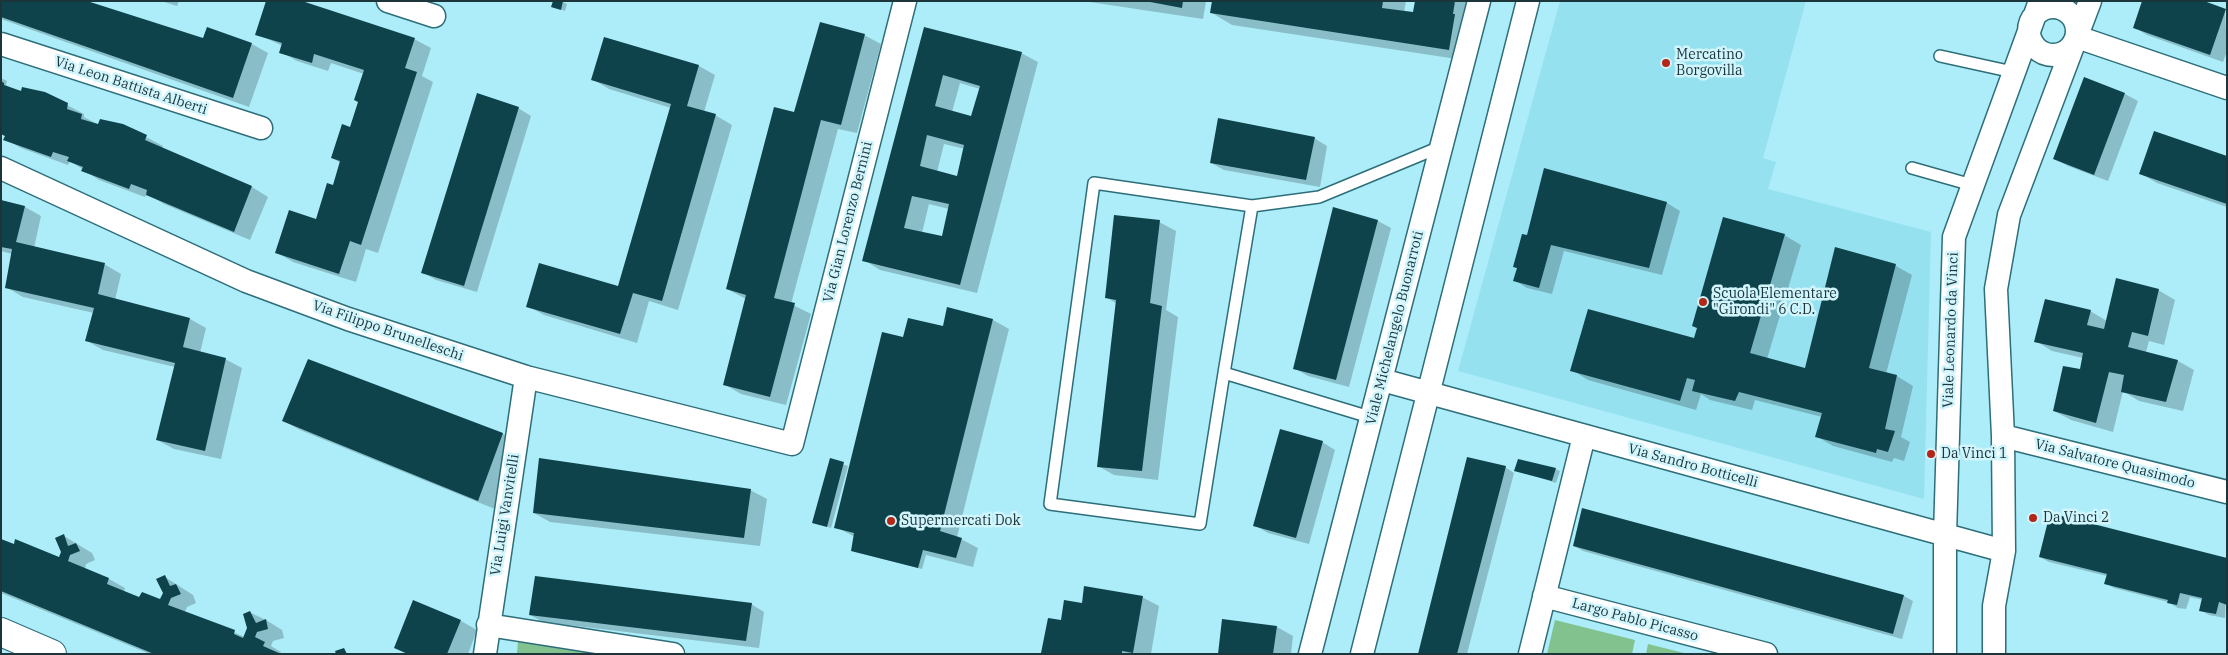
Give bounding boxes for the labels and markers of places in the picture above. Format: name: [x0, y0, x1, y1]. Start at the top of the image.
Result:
place label: Mercatino Borgovilla: [1676, 47, 1743, 80]
marker: Mercatino Borgovilla: [1660, 57, 1672, 69]
place label: Scuola Elementare "Girondi" 6 C.D.: [1713, 286, 1837, 318]
marker: Scuola Elementare "Girondi" 6 C.D.: [1697, 296, 1709, 308]
place label: Da Vinci 1: [1941, 446, 2007, 462]
marker: Da Vinci 1: [1925, 448, 1937, 460]
place label: Da Vinci 2: [2043, 510, 2109, 526]
marker: Da Vinci 2: [2027, 512, 2039, 524]
place label: Supermercati Dok: [901, 513, 1021, 529]
marker: Supermercati Dok: [885, 515, 897, 527]

